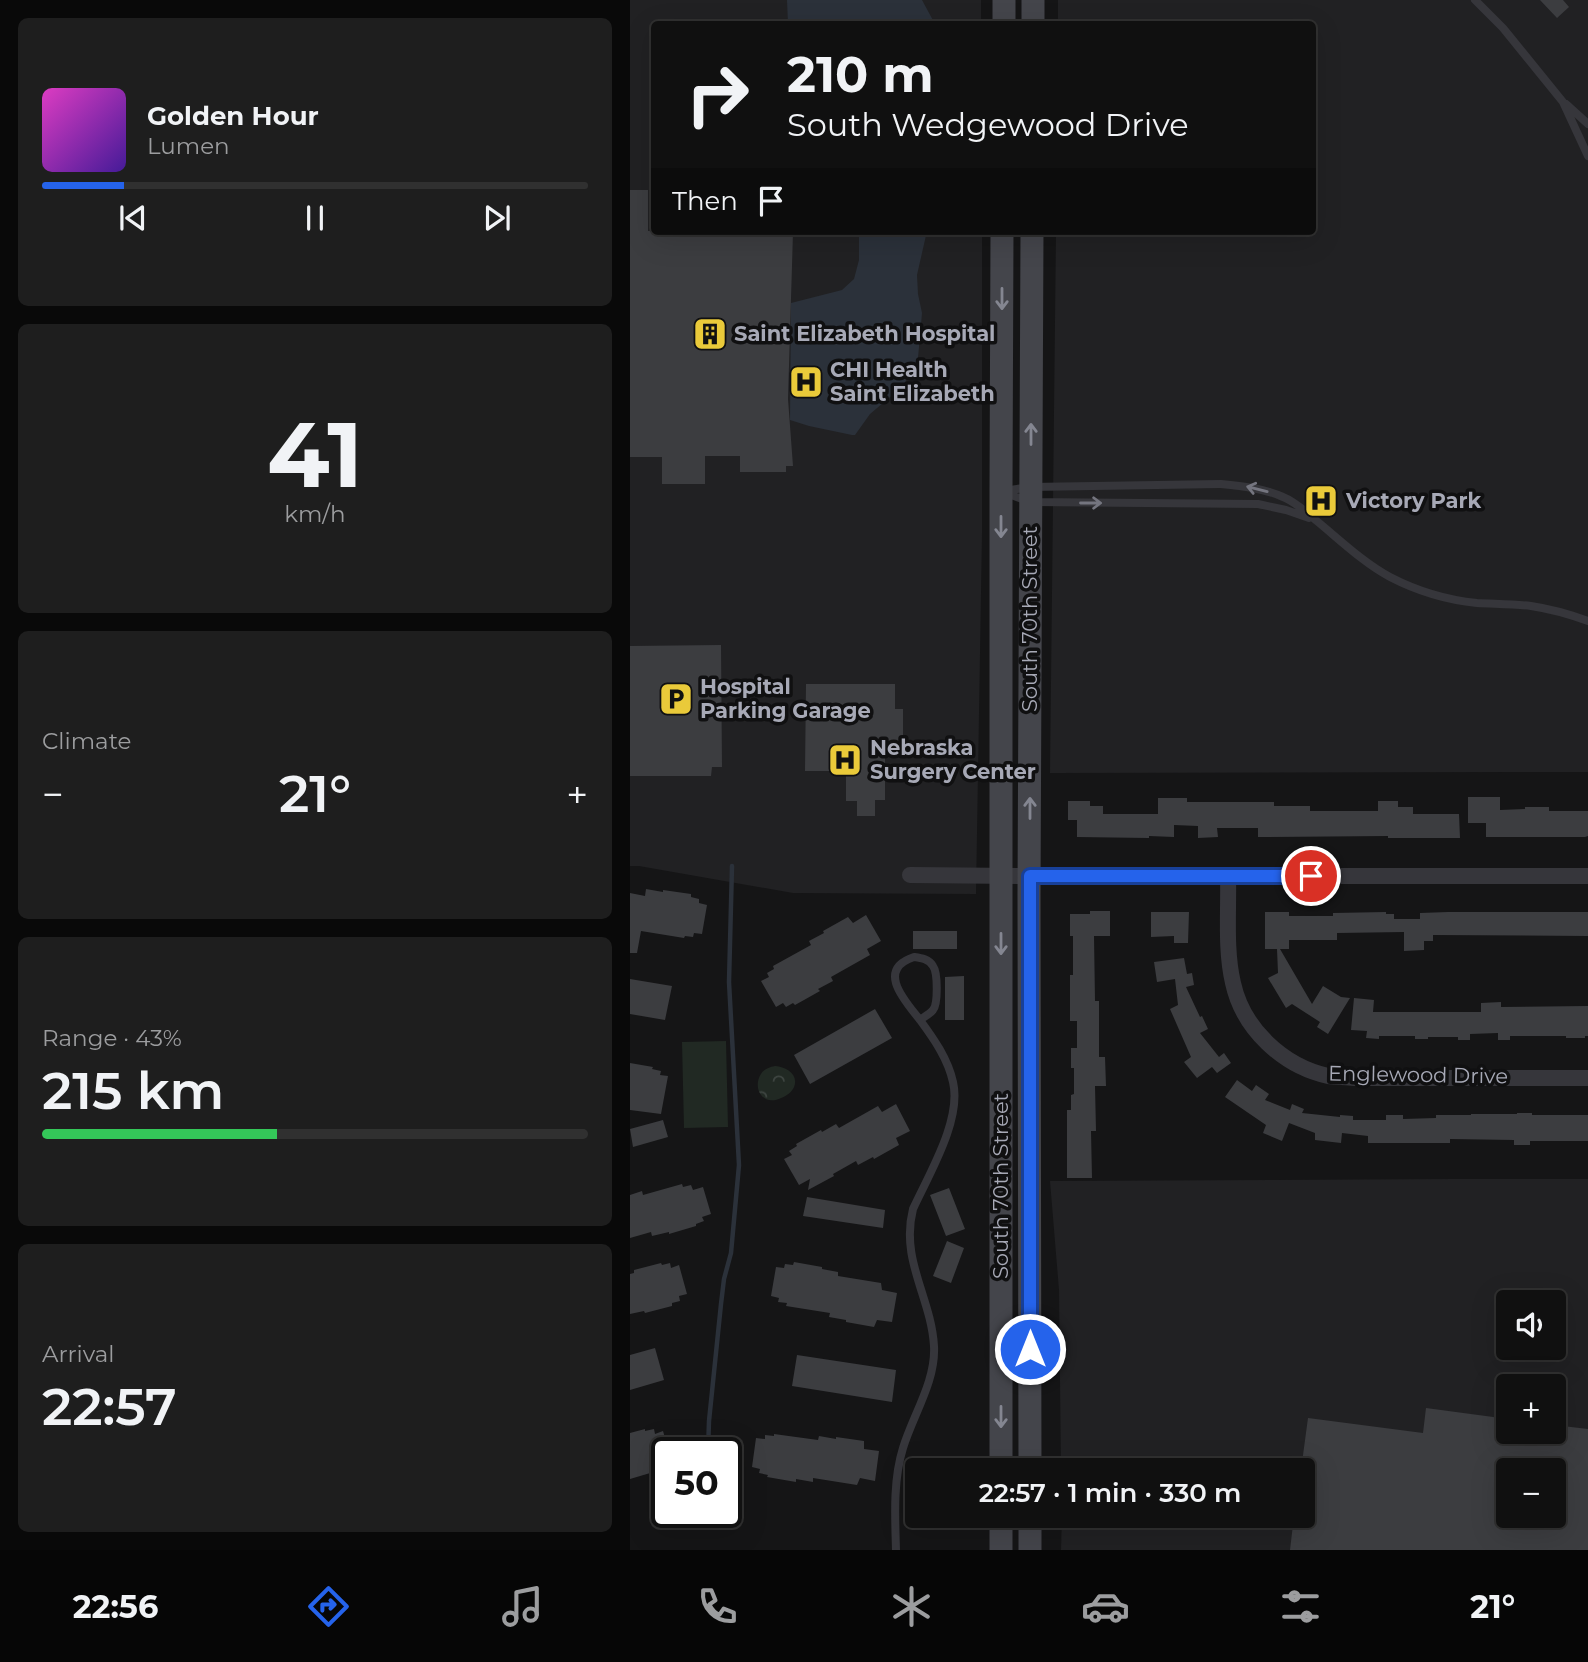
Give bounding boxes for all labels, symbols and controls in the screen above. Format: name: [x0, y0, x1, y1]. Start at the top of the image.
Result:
text: 210 m: [787, 45, 934, 104]
icon: right: [672, 49, 763, 140]
text: Golden Hour: [147, 100, 319, 132]
text: South Wedgewood Drive: [787, 105, 1189, 144]
text: Lumen: [147, 132, 230, 160]
icon: arrive: [752, 182, 790, 220]
text: Then: [672, 185, 738, 217]
icon: previous: [114, 199, 152, 237]
icon: pause: [296, 199, 334, 237]
icon: next: [478, 199, 516, 237]
one-way arrow: [995, 287, 1009, 310]
building icon: Saint Elizabeth Hospital: [691, 315, 729, 353]
place label: Saint Elizabeth Hospital: [734, 321, 995, 346]
place label: CHI Health Saint Elizabeth: [830, 357, 995, 406]
hospital icon: CHI Health Saint Elizabeth: [787, 363, 825, 401]
text: 41: [267, 399, 363, 510]
one-way arrow: [1024, 422, 1038, 445]
one-way arrow: [1246, 482, 1269, 495]
hospital icon: Victory Park: [1302, 482, 1340, 520]
place label: Victory Park: [1345, 488, 1482, 513]
one-way arrow: [1080, 496, 1103, 510]
text: km/h: [284, 500, 346, 528]
one-way arrow: [994, 515, 1008, 538]
street label: South 70th Street: [1017, 526, 1042, 712]
place label: Hospital Parking Garage: [700, 674, 871, 723]
parking icon: Hospital Parking Garage: [657, 680, 695, 718]
text: Climate: [42, 727, 131, 755]
place label: Nebraska Surgery Center: [870, 735, 1036, 784]
hospital icon: Nebraska Surgery Center: [826, 741, 864, 779]
text: 21°: [279, 762, 351, 825]
text: −: [42, 771, 64, 818]
text: +: [566, 771, 588, 818]
one-way arrow: [1023, 797, 1037, 820]
pin: [1281, 846, 1341, 906]
icon: arrive: [1292, 857, 1330, 895]
one-way arrow: [994, 932, 1008, 955]
text: Range · 43%: [42, 1024, 182, 1052]
text: 215 km: [42, 1059, 224, 1122]
street label: Englewood Drive: [1328, 1060, 1508, 1089]
street label: South 70th Street: [988, 1093, 1013, 1279]
map controls: [1496, 1290, 1566, 1528]
button: sound: [1496, 1290, 1566, 1360]
position arrow: [993, 1312, 1067, 1386]
text: Arrival: [42, 1340, 115, 1368]
button: +: [1496, 1374, 1566, 1444]
text: 22:57: [42, 1375, 177, 1438]
one-way arrow: [994, 1405, 1008, 1428]
speed limit sign: 50: [651, 1437, 742, 1528]
button: −: [1496, 1458, 1566, 1528]
text: 22:57 · 1 min · 330 m: [979, 1477, 1241, 1509]
icon: directions: [304, 1582, 353, 1631]
icon: music: [498, 1582, 547, 1631]
icon: phone: [693, 1582, 742, 1631]
icon: climate: [887, 1582, 936, 1631]
icon: car: [1081, 1582, 1130, 1631]
icon: filters: [1276, 1582, 1325, 1631]
text: 22:56: [73, 1587, 158, 1626]
text: 21°: [1470, 1587, 1515, 1626]

